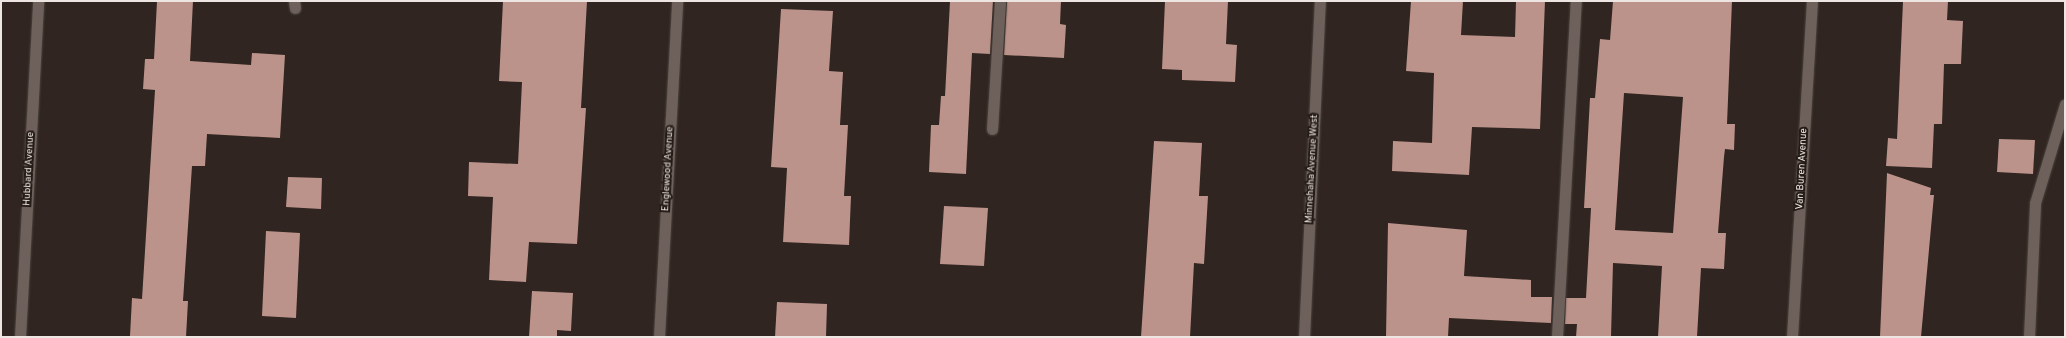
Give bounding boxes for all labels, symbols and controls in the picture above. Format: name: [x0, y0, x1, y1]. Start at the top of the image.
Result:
street label: Minnehaha Avenue West: [1303, 114, 1321, 224]
street label: Englewood Avenue: [660, 126, 676, 212]
street label: Van Buren Avenue: [1794, 128, 1810, 210]
street label: Hubbard Avenue: [21, 132, 37, 206]

